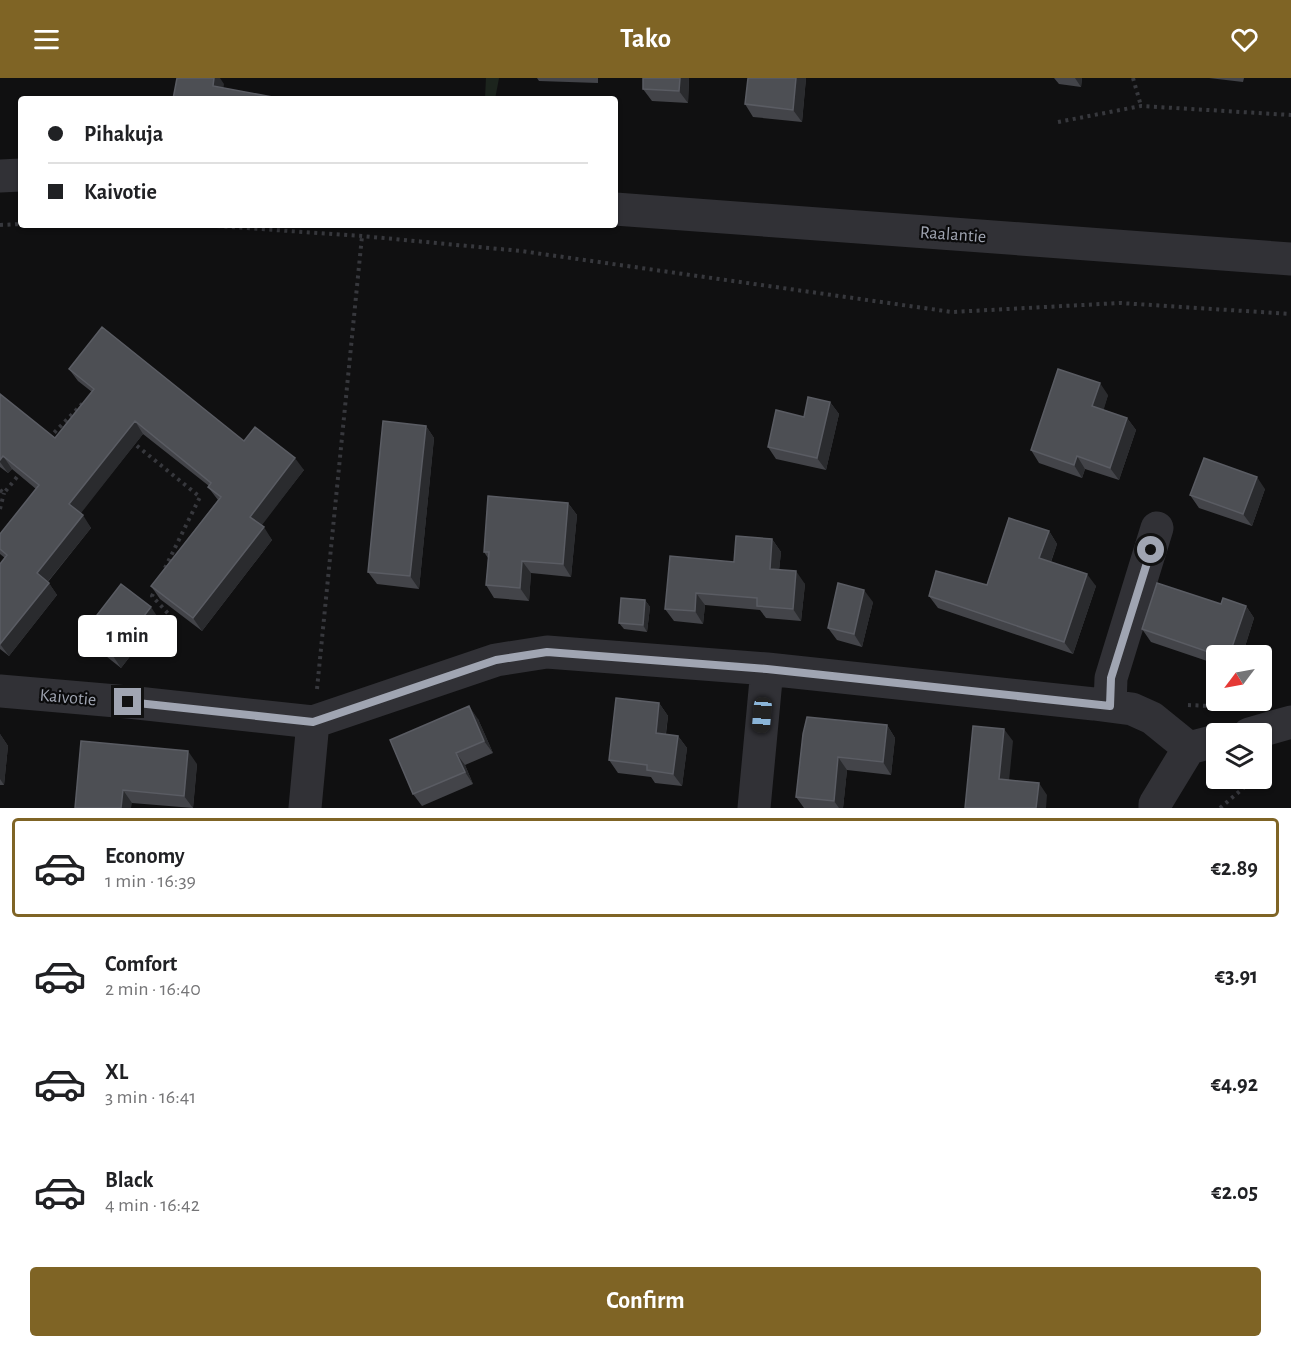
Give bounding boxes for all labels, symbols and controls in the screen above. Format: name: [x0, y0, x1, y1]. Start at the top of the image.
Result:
icon: menu: [30, 23, 63, 56]
icon: heart: [1228, 23, 1261, 56]
text: Tako: [620, 25, 671, 52]
text: Pihakuja: [84, 123, 163, 145]
text: Kaivotie: [84, 181, 157, 203]
street label: Raalantie: [919, 224, 987, 246]
route start: [1137, 536, 1164, 563]
callout: 1 min: [78, 615, 178, 657]
text: 1 min: [106, 626, 149, 646]
north arrow: [1206, 645, 1272, 711]
map controls: [1206, 645, 1272, 789]
street label: Kaivotie: [39, 687, 97, 709]
route end: [114, 688, 141, 715]
car: [751, 696, 773, 734]
button: layers: [1206, 723, 1272, 789]
icon: car: [33, 841, 87, 895]
text: Economy: [105, 845, 185, 867]
text: €2.89: [1211, 857, 1258, 879]
text: 1 min · 16:39: [105, 871, 196, 891]
icon: car: [33, 949, 87, 1003]
text: Comfort: [105, 953, 177, 975]
text: €3.91: [1215, 965, 1258, 987]
text: 2 min · 16:40: [105, 979, 201, 999]
icon: car: [33, 1057, 87, 1111]
text: XL: [105, 1061, 128, 1083]
text: €4.92: [1211, 1073, 1258, 1095]
text: 3 min · 16:41: [105, 1087, 196, 1107]
icon: car: [33, 1165, 87, 1219]
text: Black: [105, 1169, 153, 1191]
text: €2.05: [1211, 1181, 1258, 1203]
text: 4 min · 16:42: [105, 1195, 200, 1215]
button: Confirm: [30, 1267, 1261, 1336]

